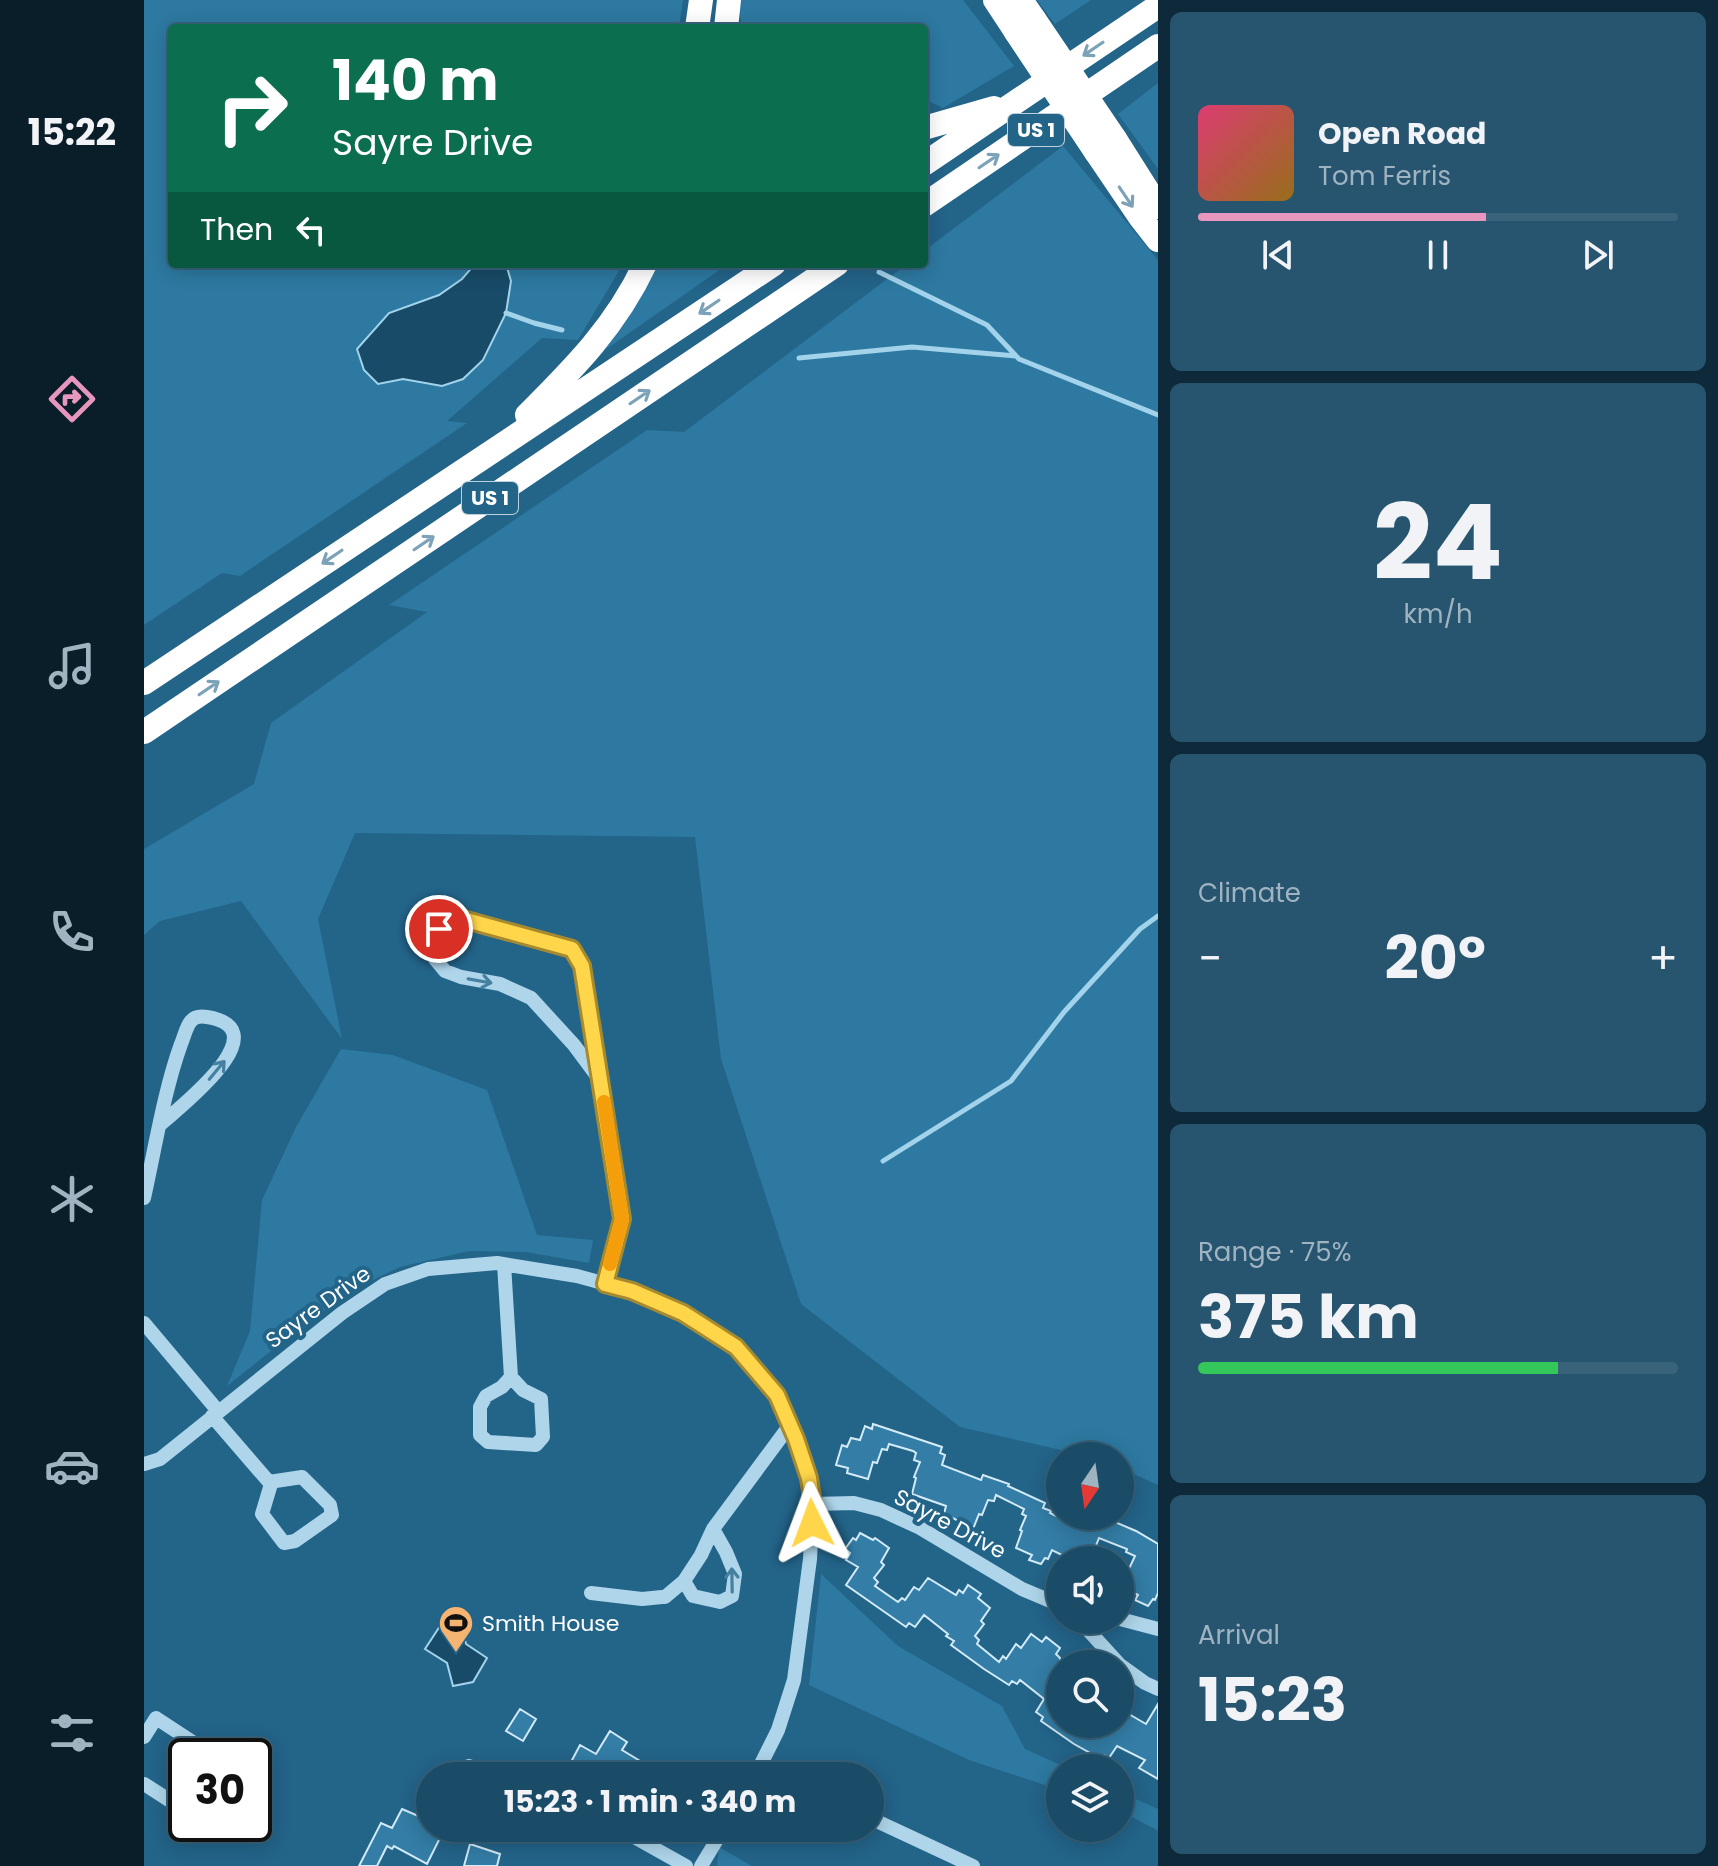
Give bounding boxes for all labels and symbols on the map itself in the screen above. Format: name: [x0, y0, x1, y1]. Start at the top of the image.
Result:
one-way arrow: [1083, 41, 1105, 57]
road number: US 1: [1008, 114, 1064, 146]
one-way arrow: [977, 153, 999, 170]
one-way arrow: [1118, 185, 1134, 207]
one-way arrow: [698, 299, 720, 315]
one-way arrow: [628, 389, 650, 406]
road number: US 1: [462, 482, 518, 514]
one-way arrow: [412, 535, 435, 551]
one-way arrow: [322, 549, 344, 565]
one-way arrow: [197, 680, 219, 697]
pin: [405, 895, 473, 963]
one-way arrow: [467, 974, 492, 989]
one-way arrow: [208, 1061, 226, 1081]
street label: Sayre Drive: [259, 1258, 377, 1356]
north arrow: [1046, 1442, 1134, 1530]
position arrow: [770, 1481, 854, 1565]
street label: Sayre Drive: [888, 1481, 1012, 1567]
one-way arrow: [724, 1567, 740, 1593]
sports icon: Smith House: [437, 1604, 475, 1654]
place label: Smith House: [482, 1608, 619, 1639]
speed limit sign: 30: [168, 1738, 272, 1842]

